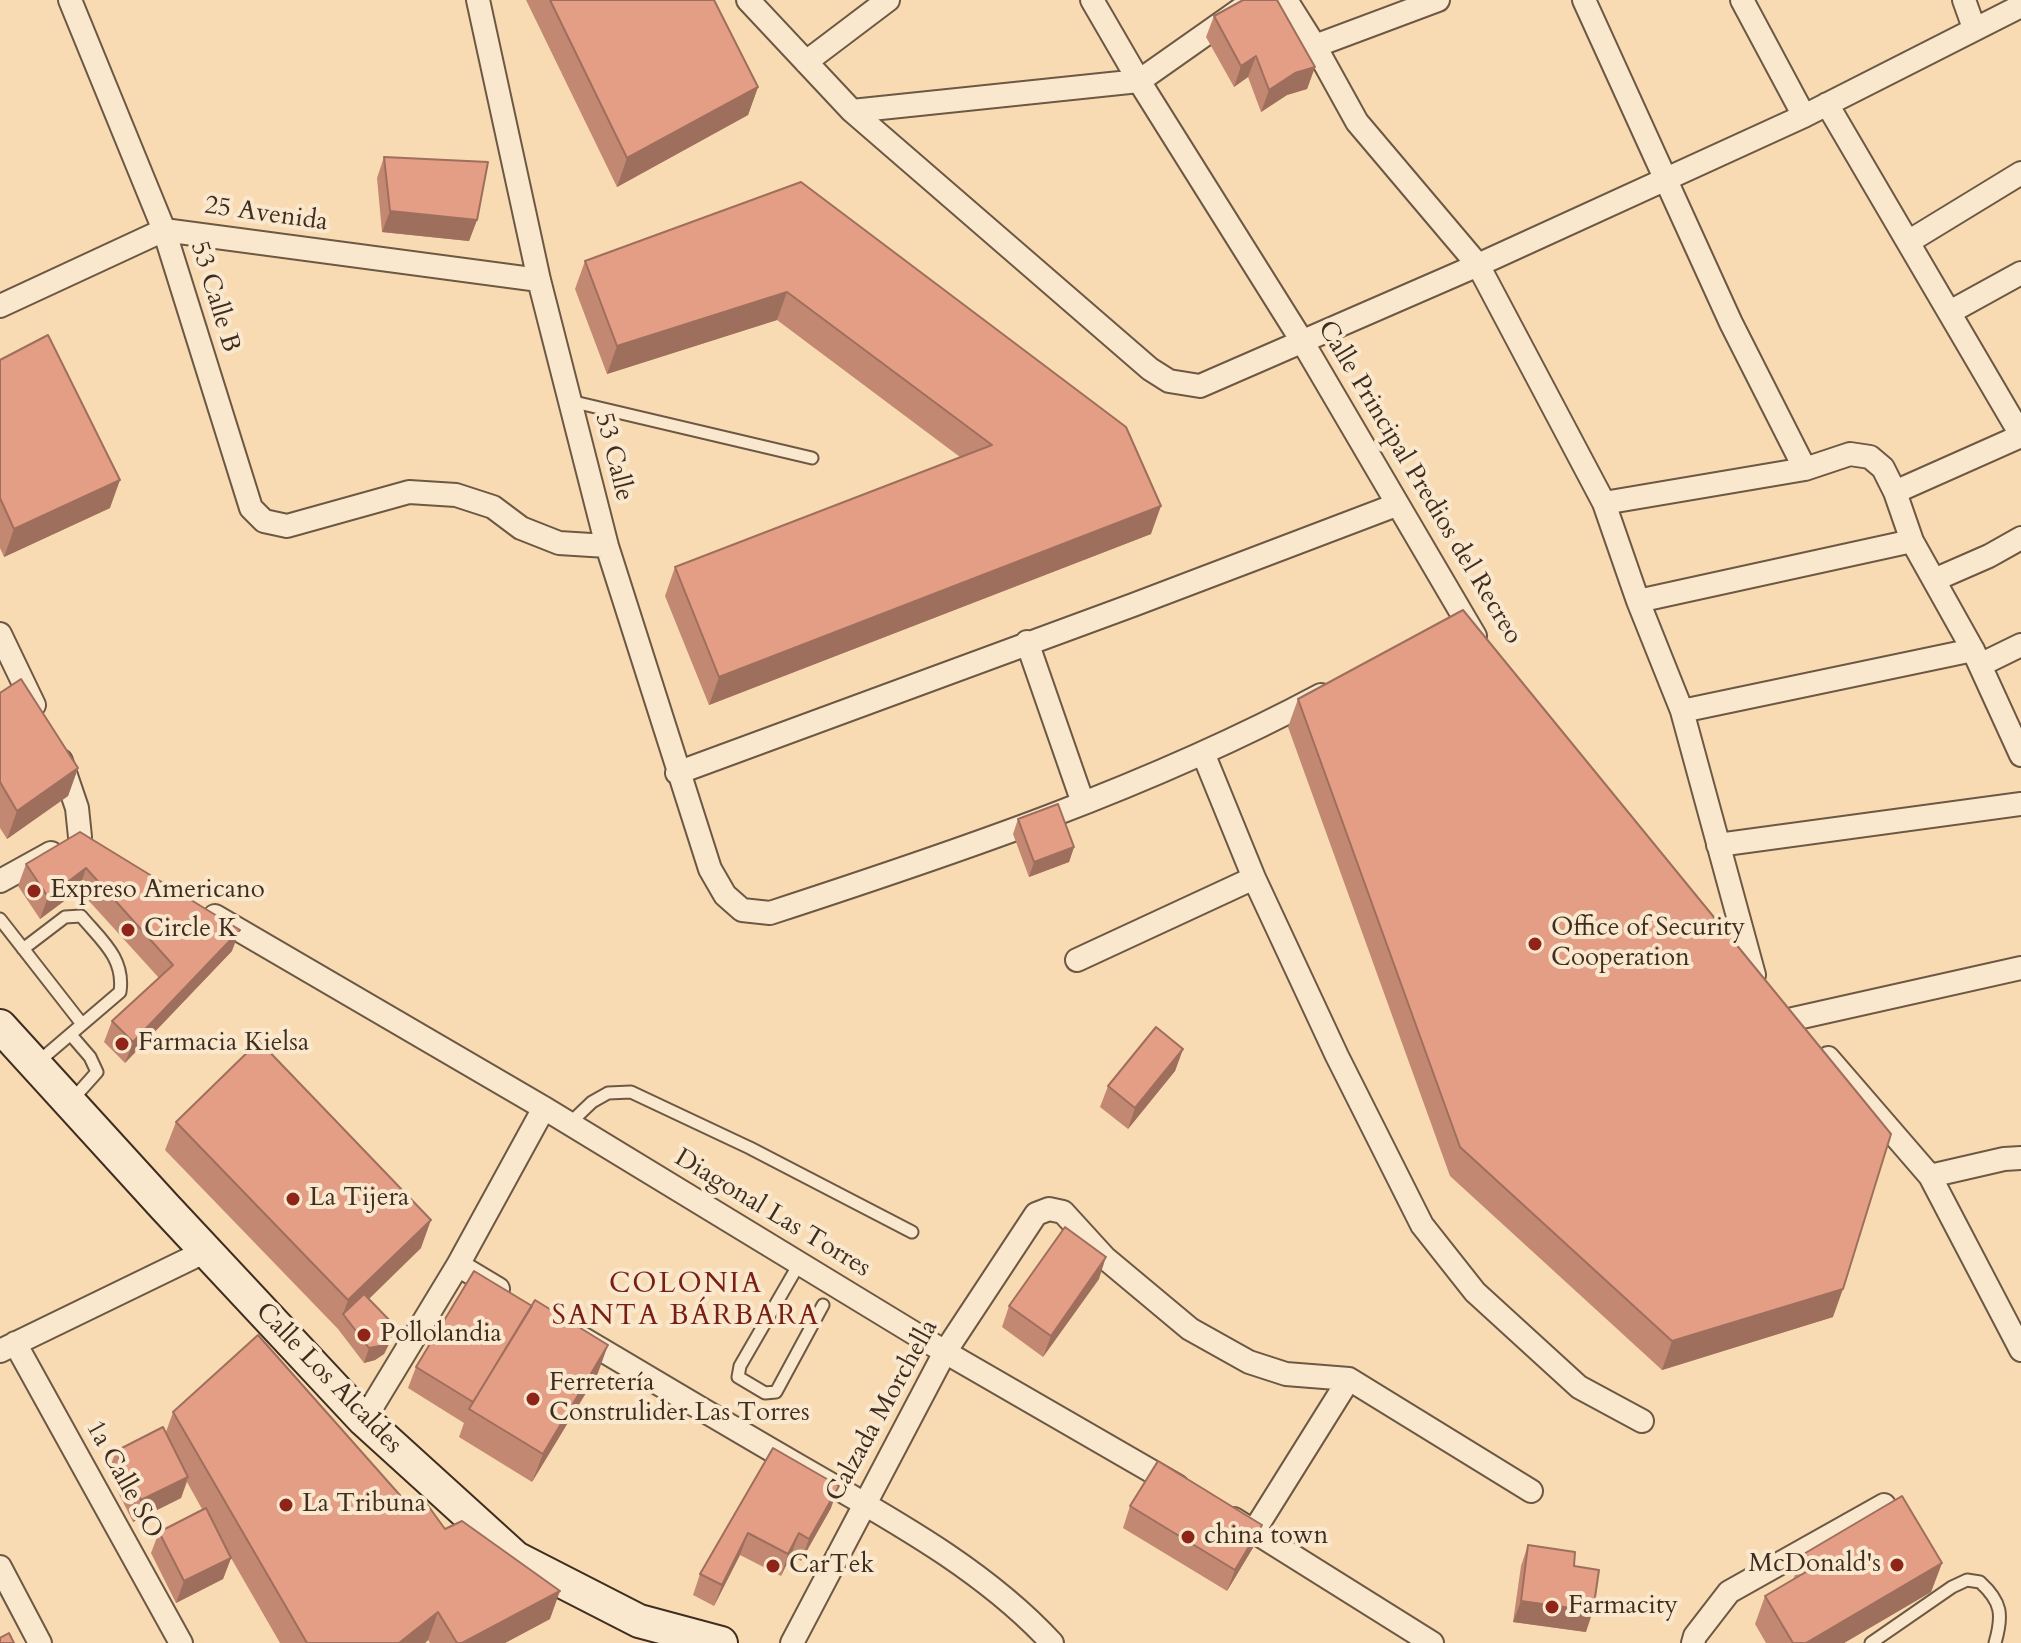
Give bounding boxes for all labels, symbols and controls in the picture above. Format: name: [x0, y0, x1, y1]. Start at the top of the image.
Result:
street label: 25 Avenida: [202, 191, 330, 239]
street label: 53 Calle B: [182, 238, 246, 356]
street label: Calle Principal Predios del Recreo: [1310, 316, 1528, 650]
street label: 53 Calle: [587, 410, 639, 504]
place label: Expreso Americano: [50, 875, 265, 907]
marker: Expreso Americano: [25, 882, 43, 900]
place label: Office of Security Cooperation: [1551, 913, 1745, 974]
place label: Circle K: [144, 914, 237, 946]
marker: Circle K: [119, 921, 137, 939]
marker: Office of Security Cooperation: [1526, 935, 1544, 953]
place label: Farmacia Kielsa: [138, 1028, 309, 1060]
marker: Farmacia Kielsa: [113, 1035, 131, 1053]
street label: Diagonal Las Torres: [668, 1143, 876, 1285]
place label: La Tijera: [309, 1183, 409, 1215]
marker: La Tijera: [284, 1190, 302, 1208]
district label: COLONIA SANTA BÁRBARA: [552, 1269, 820, 1335]
street label: Calle Los Alcaldes: [248, 1297, 408, 1461]
street label: Calzada Morchella: [820, 1315, 946, 1507]
place label: Pollolandia: [380, 1319, 502, 1351]
marker: Pollolandia: [355, 1326, 373, 1344]
place label: Ferretería Construlider Las Torres: [549, 1368, 810, 1430]
marker: Ferretería Construlider Las Torres: [524, 1390, 542, 1408]
street label: 1a Calle SO: [78, 1416, 168, 1544]
place label: La Tribuna: [302, 1489, 426, 1521]
marker: La Tribuna: [277, 1496, 295, 1514]
place label: china town: [1204, 1521, 1328, 1553]
marker: china town: [1179, 1528, 1197, 1546]
place label: McDonald's: [1748, 1549, 1881, 1581]
place label: CarTek: [789, 1550, 874, 1582]
marker: McDonald's: [1888, 1556, 1906, 1574]
marker: CarTek: [764, 1557, 782, 1575]
place label: Farmacity: [1568, 1591, 1678, 1623]
marker: Farmacity: [1543, 1598, 1561, 1616]

